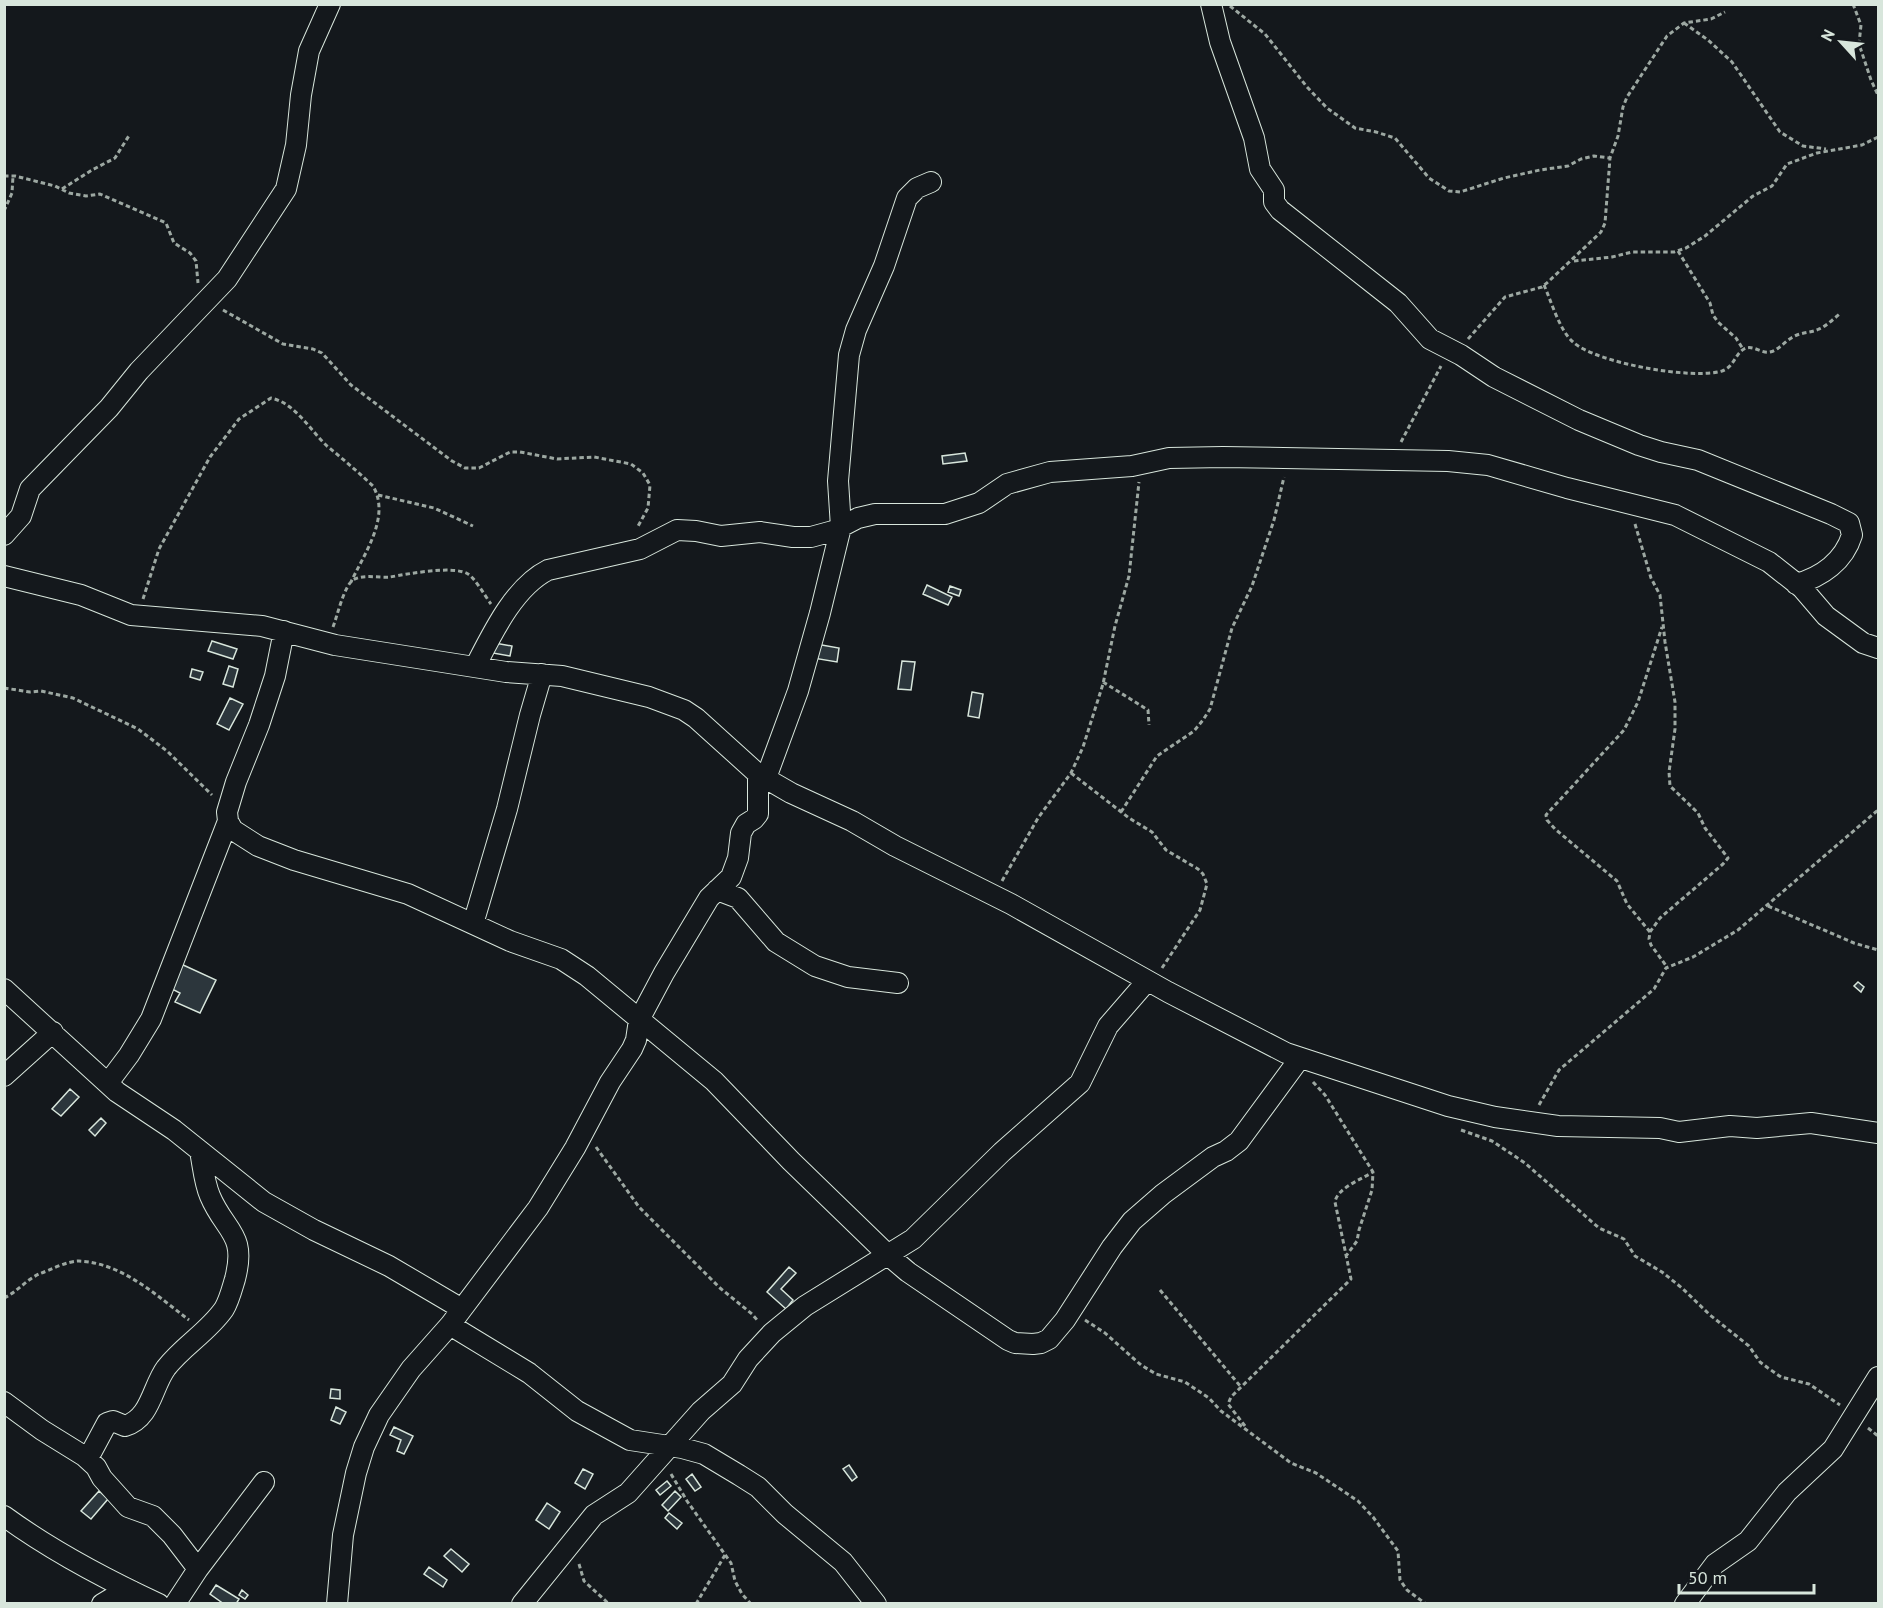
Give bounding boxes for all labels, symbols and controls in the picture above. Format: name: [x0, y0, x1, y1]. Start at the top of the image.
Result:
north arrow: [1811, 12, 1871, 72]
text: N: [1816, 26, 1839, 44]
scale bar: [1679, 1557, 1814, 1595]
text: 50 m: [1688, 1566, 1727, 1589]

